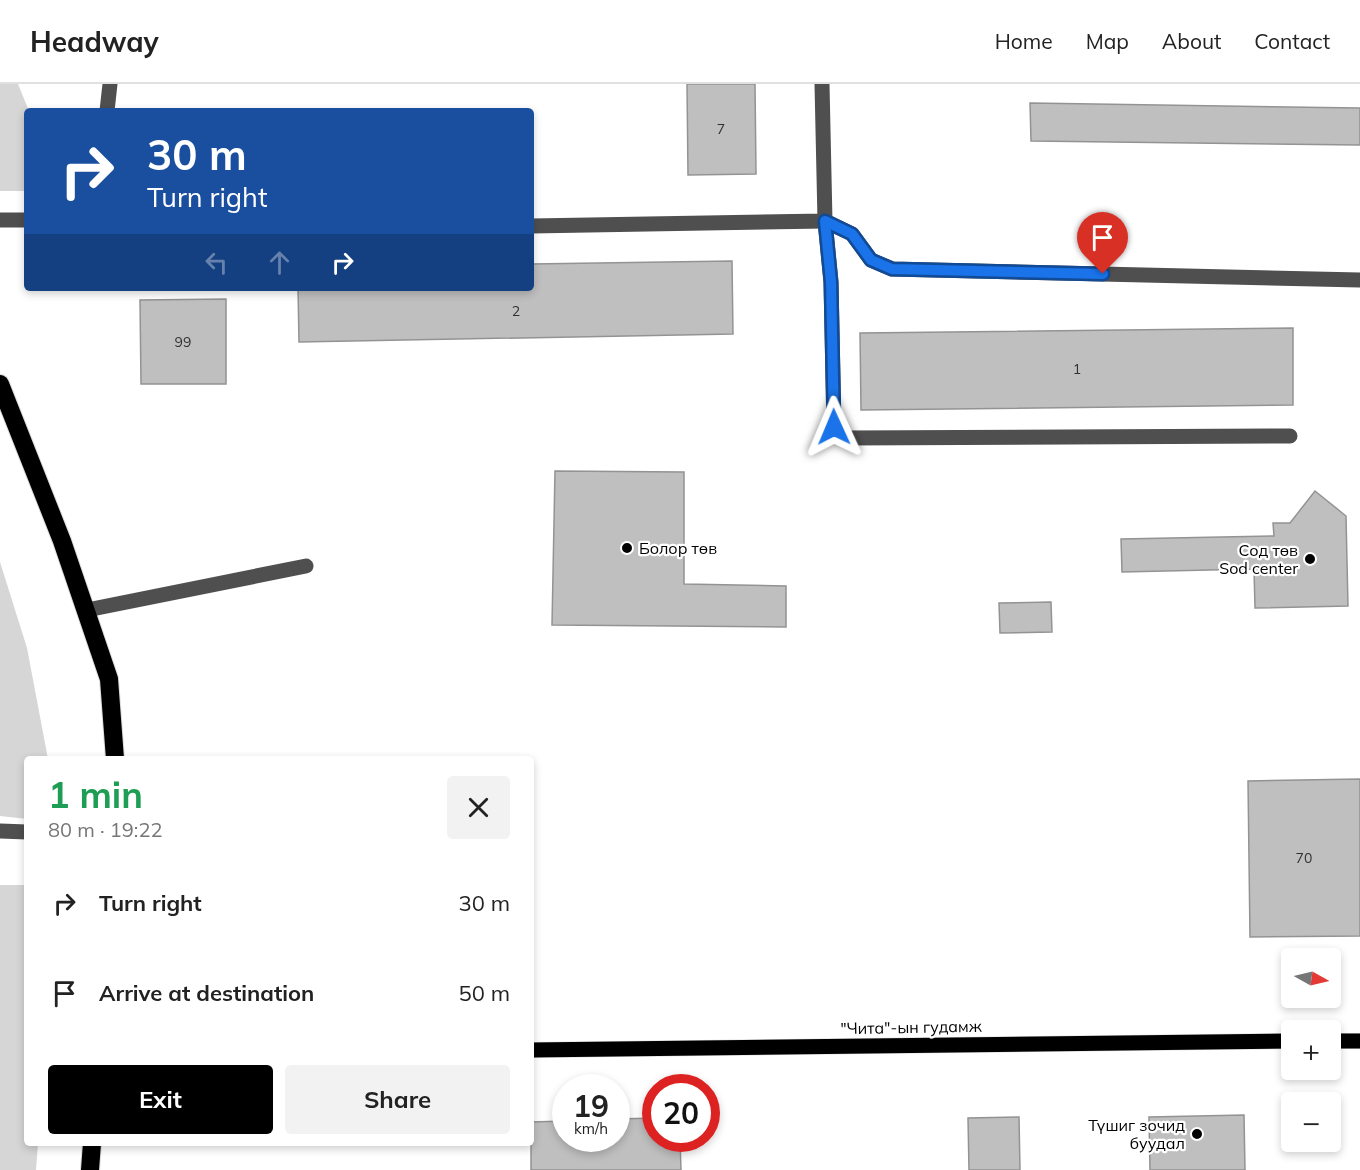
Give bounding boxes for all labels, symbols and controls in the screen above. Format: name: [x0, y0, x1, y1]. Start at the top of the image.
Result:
text: Headway: [30, 24, 159, 59]
text: Home: [995, 28, 1053, 54]
text: Map: [1086, 28, 1129, 54]
text: About: [1162, 28, 1221, 54]
text: Contact: [1254, 28, 1330, 54]
house number: 7: [717, 120, 725, 138]
text: 30 m: [147, 128, 247, 181]
icon: right: [48, 132, 126, 210]
text: Turn right: [147, 180, 267, 214]
pin: [1077, 212, 1128, 274]
icon: arrive: [1086, 221, 1119, 254]
icon: left: [200, 246, 233, 279]
icon: ahead: [263, 246, 296, 279]
icon: right: [326, 246, 359, 279]
house number: 2: [512, 302, 520, 320]
house number: 99: [175, 333, 191, 351]
house number: 1: [1073, 360, 1081, 378]
position arrow: [802, 395, 866, 459]
place label: Болор төв: [639, 538, 717, 558]
place label: Сод төв Sod center: [1219, 540, 1298, 578]
marker: Болор төв: [620, 541, 634, 555]
marker: Сод төв Sod center: [1303, 552, 1317, 566]
text: 1 min: [48, 772, 143, 817]
button: close: [447, 776, 510, 839]
text: 80 m · 19:22: [48, 817, 162, 842]
house number: 70: [1296, 849, 1312, 867]
icon: right: [48, 887, 81, 920]
text: Turn right: [99, 889, 202, 917]
text: 30 m: [459, 889, 510, 917]
north arrow: [1281, 948, 1341, 1008]
map controls: [1281, 948, 1341, 1152]
icon: arrive: [48, 977, 81, 1010]
text: Arrive at destination: [99, 979, 314, 1007]
text: 50 m: [459, 979, 510, 1007]
street label: "Чита"-ын гудамж: [840, 1016, 982, 1038]
button: +: [1281, 1020, 1341, 1080]
button: Exit: [48, 1065, 273, 1134]
button: Share: [285, 1065, 510, 1134]
speed limit sign: 20: [642, 1074, 720, 1152]
text: 19: [573, 1087, 609, 1125]
button: −: [1281, 1092, 1341, 1152]
place label: Түшиг зочид буудал: [1088, 1115, 1185, 1153]
text: km/h: [574, 1119, 608, 1138]
marker: Түшиг зочид буудал: [1190, 1127, 1204, 1141]

